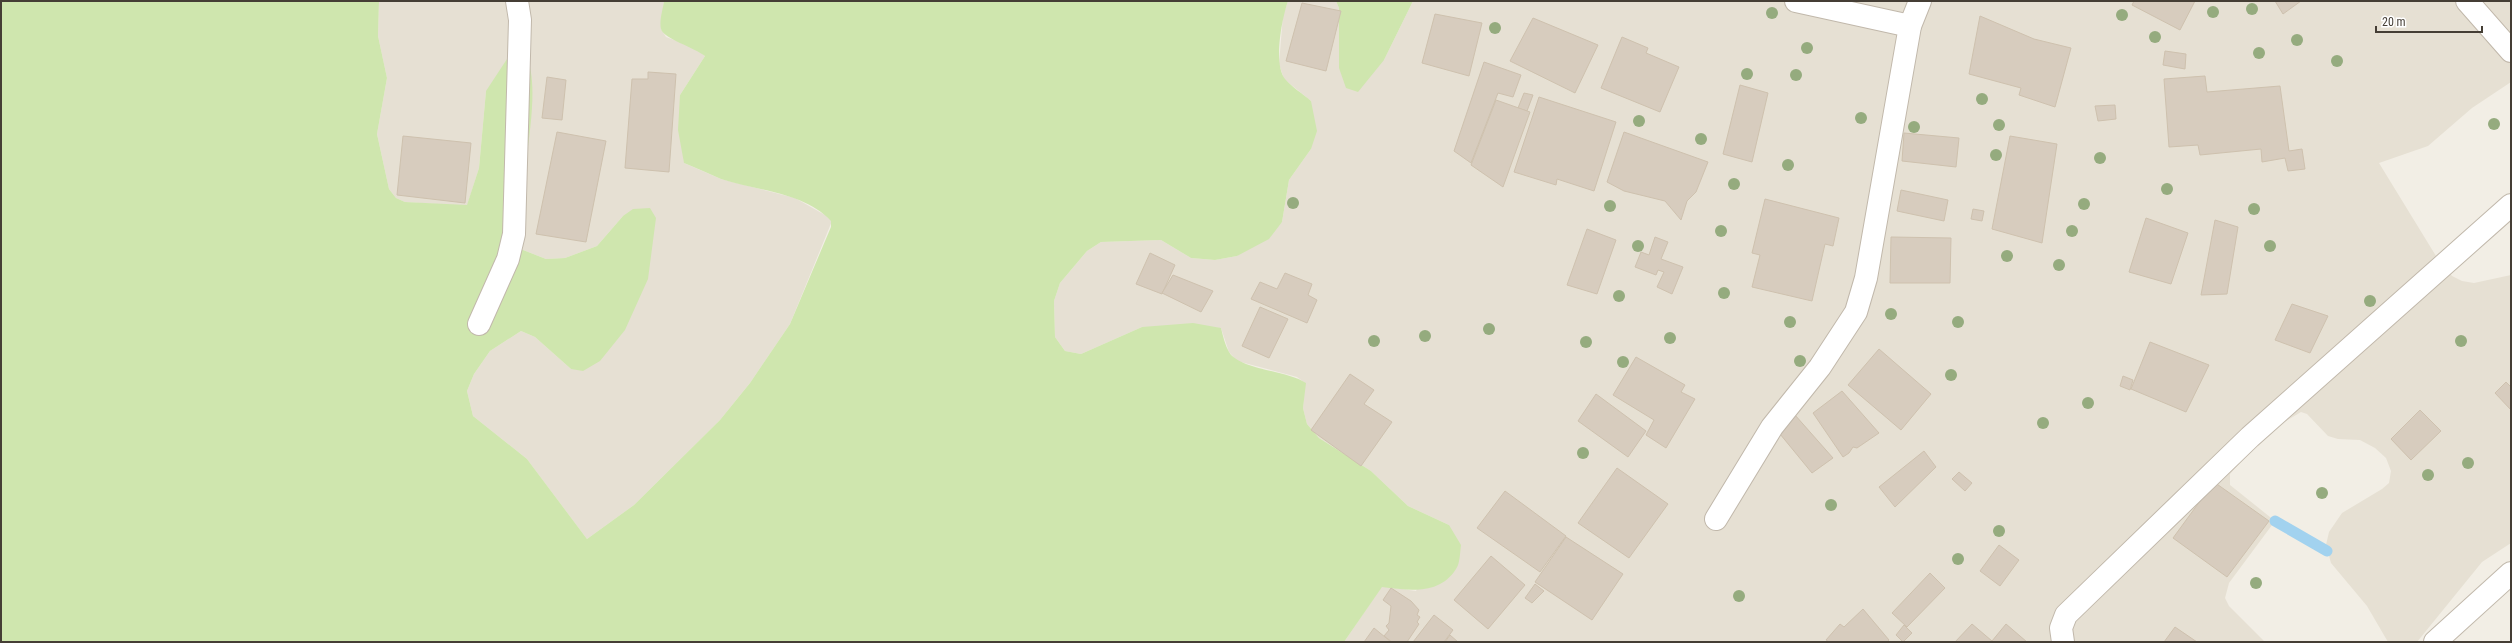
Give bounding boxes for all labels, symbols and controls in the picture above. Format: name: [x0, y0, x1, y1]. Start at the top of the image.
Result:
scale bar: [2376, 8, 2482, 34]
text: 20 m: [2382, 15, 2406, 29]

